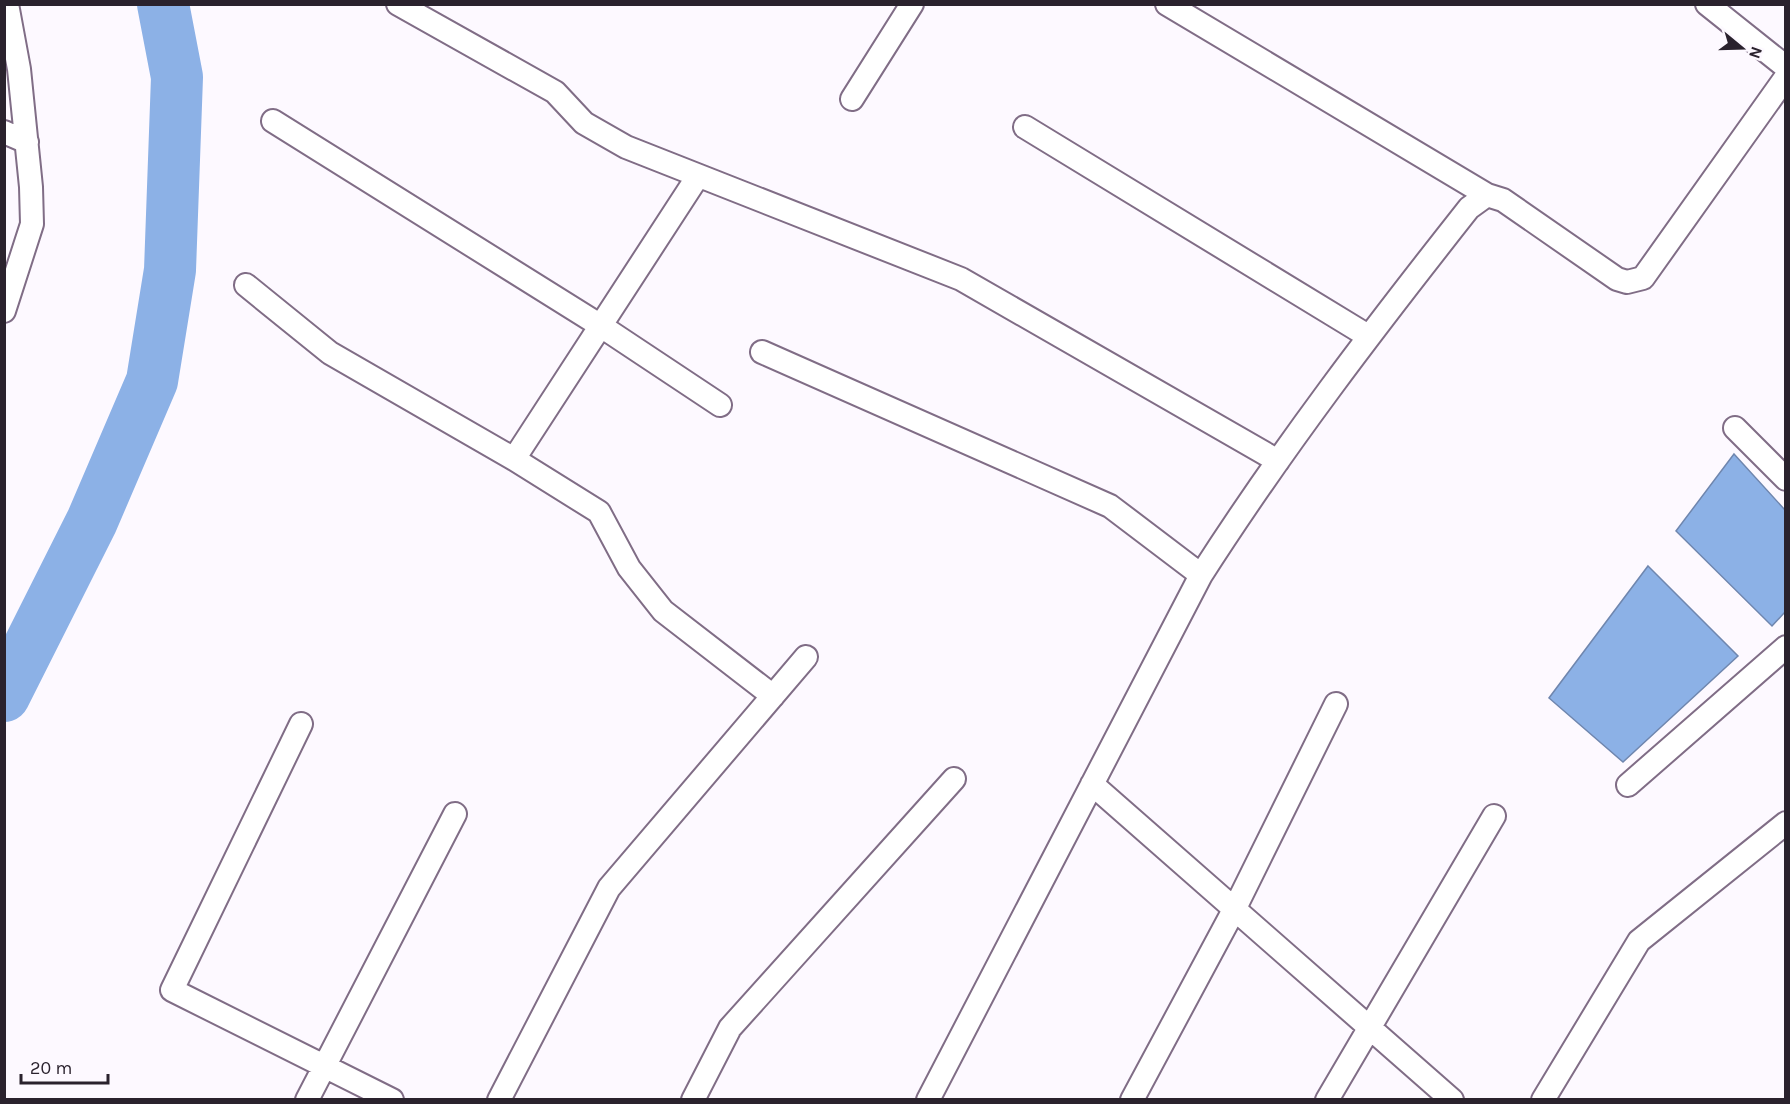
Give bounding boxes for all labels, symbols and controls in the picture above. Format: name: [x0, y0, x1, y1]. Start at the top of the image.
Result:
north arrow: [1712, 18, 1772, 78]
text: N: [1745, 44, 1767, 61]
scale bar: [21, 1047, 108, 1085]
text: 20 m: [30, 1057, 72, 1079]

